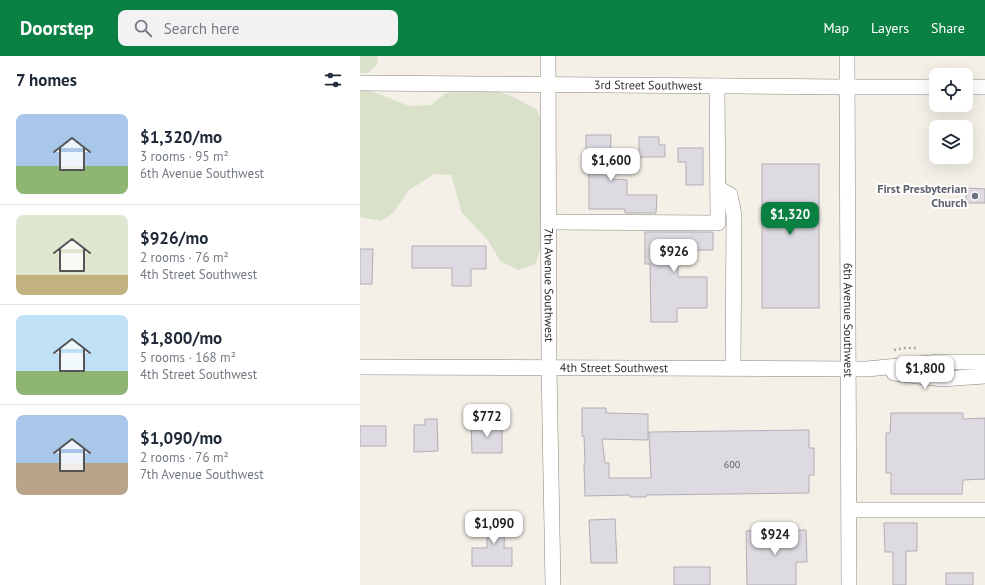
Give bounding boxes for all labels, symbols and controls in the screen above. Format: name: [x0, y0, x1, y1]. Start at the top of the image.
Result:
search box: [118, 10, 398, 46]
text: Doorstep: [20, 16, 94, 40]
icon: search: [132, 17, 154, 39]
text: Search here: [164, 19, 240, 38]
text: Map: [823, 19, 849, 37]
text: Layers: [871, 19, 909, 37]
text: Share: [931, 19, 965, 37]
map controls: [929, 68, 973, 164]
button: locate: [929, 68, 973, 112]
text: 7 homes: [16, 69, 77, 91]
icon: filters: [322, 69, 344, 91]
street label: 3rd Street Southwest: [594, 77, 702, 93]
button: layers: [929, 120, 973, 164]
text: $1,320/mo: [140, 126, 222, 148]
icon: home: [48, 130, 96, 178]
text: 3 rooms · 95 m²: [140, 148, 229, 165]
pin: $1,600: [578, 148, 644, 182]
text: $1,600: [591, 152, 631, 169]
text: 6th Avenue Southwest: [140, 165, 264, 182]
place label: First Presbyterian Church: [877, 181, 967, 210]
marker: First Presbyterian Church: [970, 191, 980, 201]
pin: $1,320: [757, 202, 823, 236]
text: $1,320: [770, 206, 810, 223]
text: $926/mo: [140, 227, 208, 249]
street label: 7th Avenue Southwest: [542, 228, 557, 342]
icon: home: [48, 231, 96, 279]
pin: $926: [650, 239, 698, 273]
text: $926: [659, 243, 689, 260]
text: 2 rooms · 76 m²: [140, 249, 229, 266]
street label: 6th Avenue Southwest: [841, 263, 856, 377]
text: 4th Street Southwest: [140, 266, 257, 283]
text: $1,800/mo: [140, 327, 222, 349]
icon: home: [48, 331, 96, 379]
text: 5 rooms · 168 m²: [140, 349, 236, 366]
pin: $1,800: [892, 356, 958, 390]
street label: 4th Street Southwest: [560, 360, 668, 375]
text: $1,800: [905, 360, 945, 377]
text: 4th Street Southwest: [140, 366, 257, 383]
pin: $772: [463, 404, 511, 438]
text: $772: [472, 408, 502, 425]
text: $1,090/mo: [140, 427, 222, 449]
icon: home: [48, 431, 96, 479]
text: 2 rooms · 76 m²: [140, 449, 229, 466]
house number: 600: [724, 458, 741, 471]
text: 7th Avenue Southwest: [140, 466, 264, 483]
pin: $1,090: [461, 511, 527, 545]
text: $1,090: [474, 515, 514, 532]
pin: $924: [751, 522, 799, 556]
text: $924: [760, 526, 790, 543]

